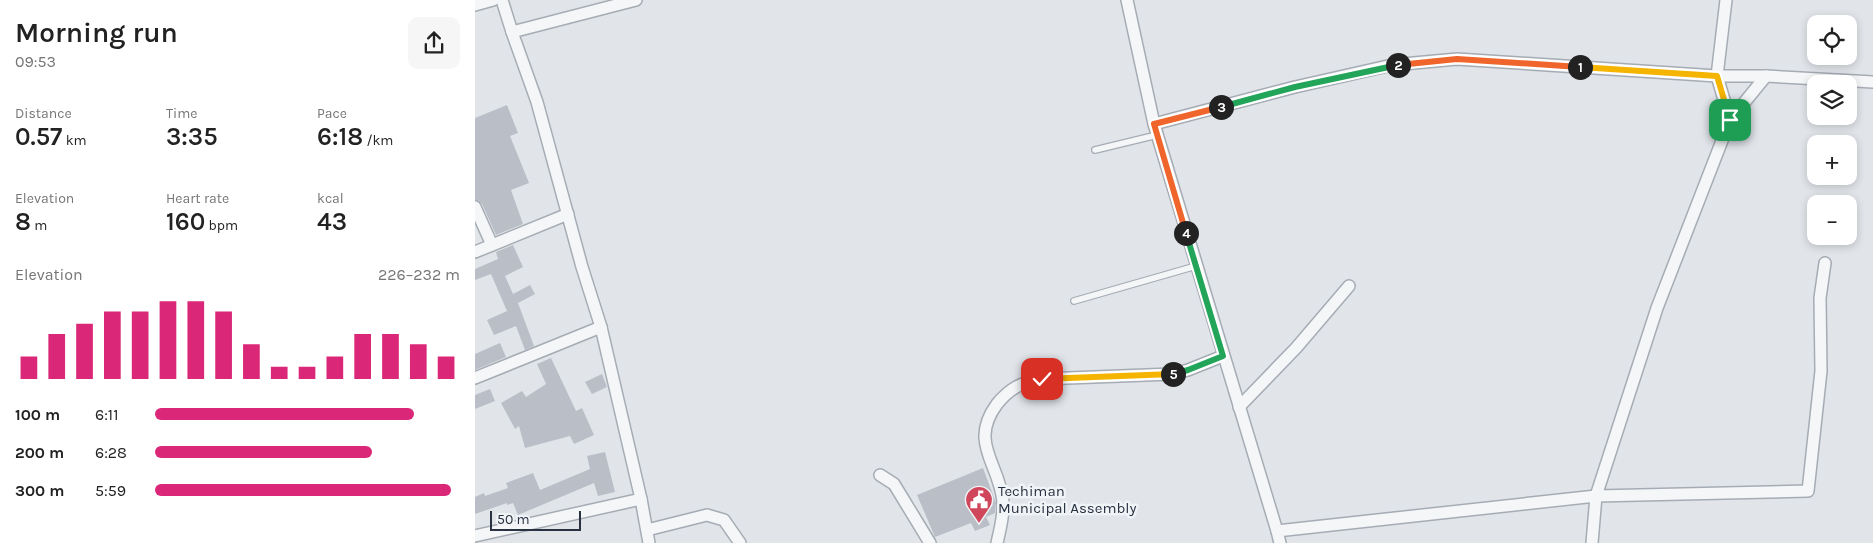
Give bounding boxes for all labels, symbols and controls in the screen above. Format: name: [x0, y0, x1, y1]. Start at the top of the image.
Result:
map controls: [1807, 15, 1857, 245]
button: locate: [1807, 15, 1857, 65]
text: Morning run: [15, 16, 178, 49]
button: share: [408, 17, 460, 69]
text: 09:53: [15, 52, 56, 71]
pin: 2: [1385, 52, 1411, 78]
pin: 1: [1567, 54, 1593, 80]
text: 2: [1394, 57, 1403, 74]
text: 1: [1578, 59, 1583, 76]
button: layers: [1807, 75, 1857, 125]
pin: 3: [1209, 94, 1233, 120]
text: 3: [1217, 99, 1226, 116]
pin: [1709, 99, 1751, 141]
text: Distance: [15, 105, 72, 122]
text: Time: [166, 105, 197, 122]
text: Pace: [317, 105, 347, 122]
icon: arrive: [1716, 106, 1744, 134]
text: 0.57: [15, 122, 62, 151]
text: 3:35: [166, 122, 218, 151]
text: 6:18: [317, 122, 363, 151]
text: km: [62, 132, 87, 149]
text: /km: [363, 132, 393, 149]
button: +: [1807, 135, 1857, 185]
text: Elevation: [15, 190, 74, 207]
text: Heart rate: [166, 190, 229, 207]
text: kcal: [317, 190, 344, 207]
button: −: [1807, 195, 1857, 245]
text: 8: [15, 207, 31, 236]
text: 160: [166, 207, 205, 236]
text: 43: [317, 207, 347, 236]
text: m: [31, 217, 47, 234]
text: bpm: [205, 217, 238, 234]
pin: 4: [1173, 220, 1199, 246]
text: 4: [1182, 225, 1191, 242]
text: Elevation: [15, 265, 83, 284]
text: 226–232 m: [378, 265, 460, 284]
pin: [1021, 358, 1063, 400]
pin: 5: [1161, 362, 1185, 386]
icon: check: [1028, 365, 1056, 393]
text: 5: [1169, 366, 1178, 383]
text: 100 m: [15, 405, 60, 424]
text: 6:11: [95, 405, 118, 424]
text: 200 m: [15, 443, 64, 462]
text: 6:28: [95, 443, 127, 462]
text: 300 m: [15, 481, 64, 500]
text: 5:59: [95, 481, 126, 500]
place label: Techiman Municipal Assembly: [998, 482, 1137, 517]
public building icon: Techiman Municipal Assembly: [964, 485, 994, 524]
scale bar: [490, 508, 581, 531]
text: 50 m: [497, 511, 530, 528]

